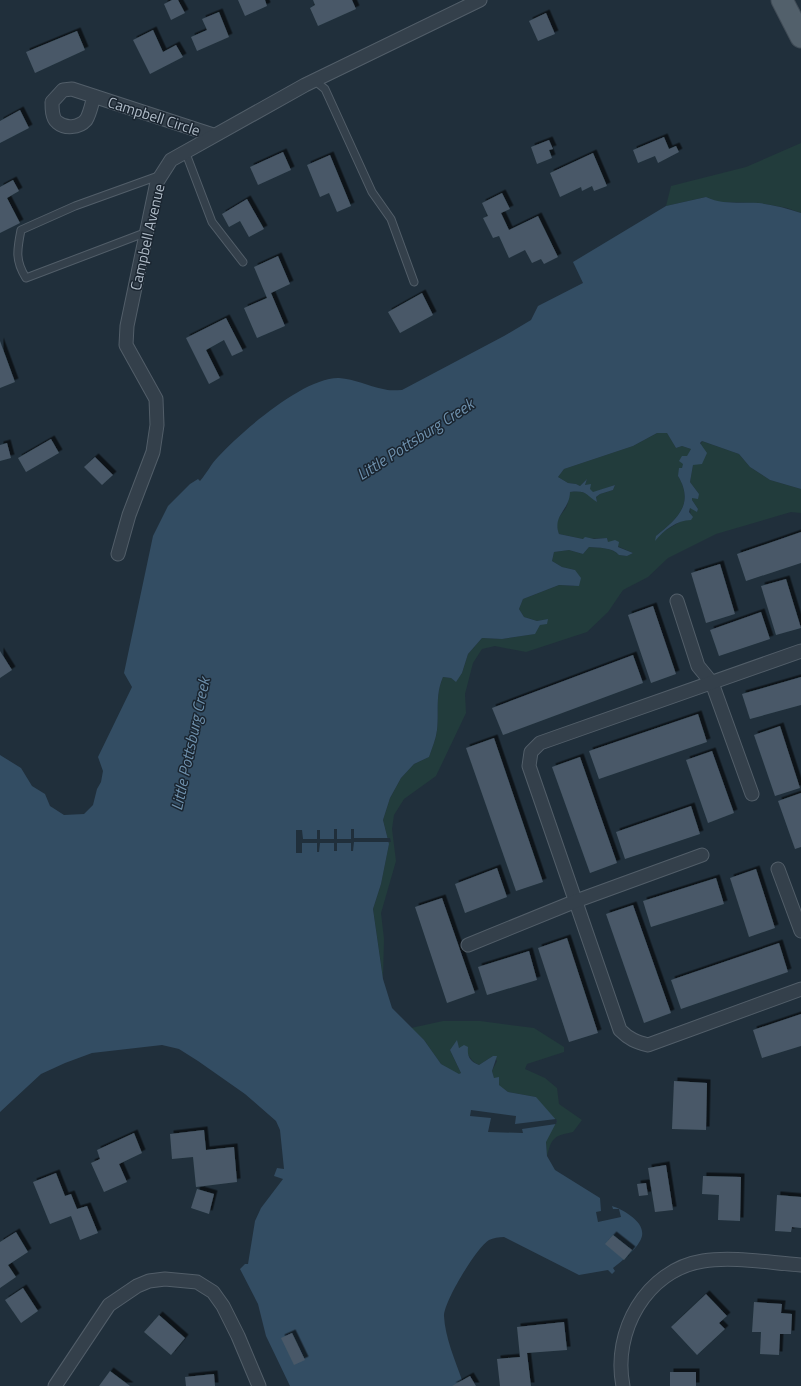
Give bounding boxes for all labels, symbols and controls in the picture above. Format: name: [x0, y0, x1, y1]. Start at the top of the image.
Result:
street label: Campbell Circle: [105, 90, 203, 142]
street label: Campbell Avenue: [124, 181, 170, 293]
water label: Little Pottsburg Creek: [352, 391, 480, 486]
water label: Little Pottsburg Creek: [164, 674, 216, 813]

